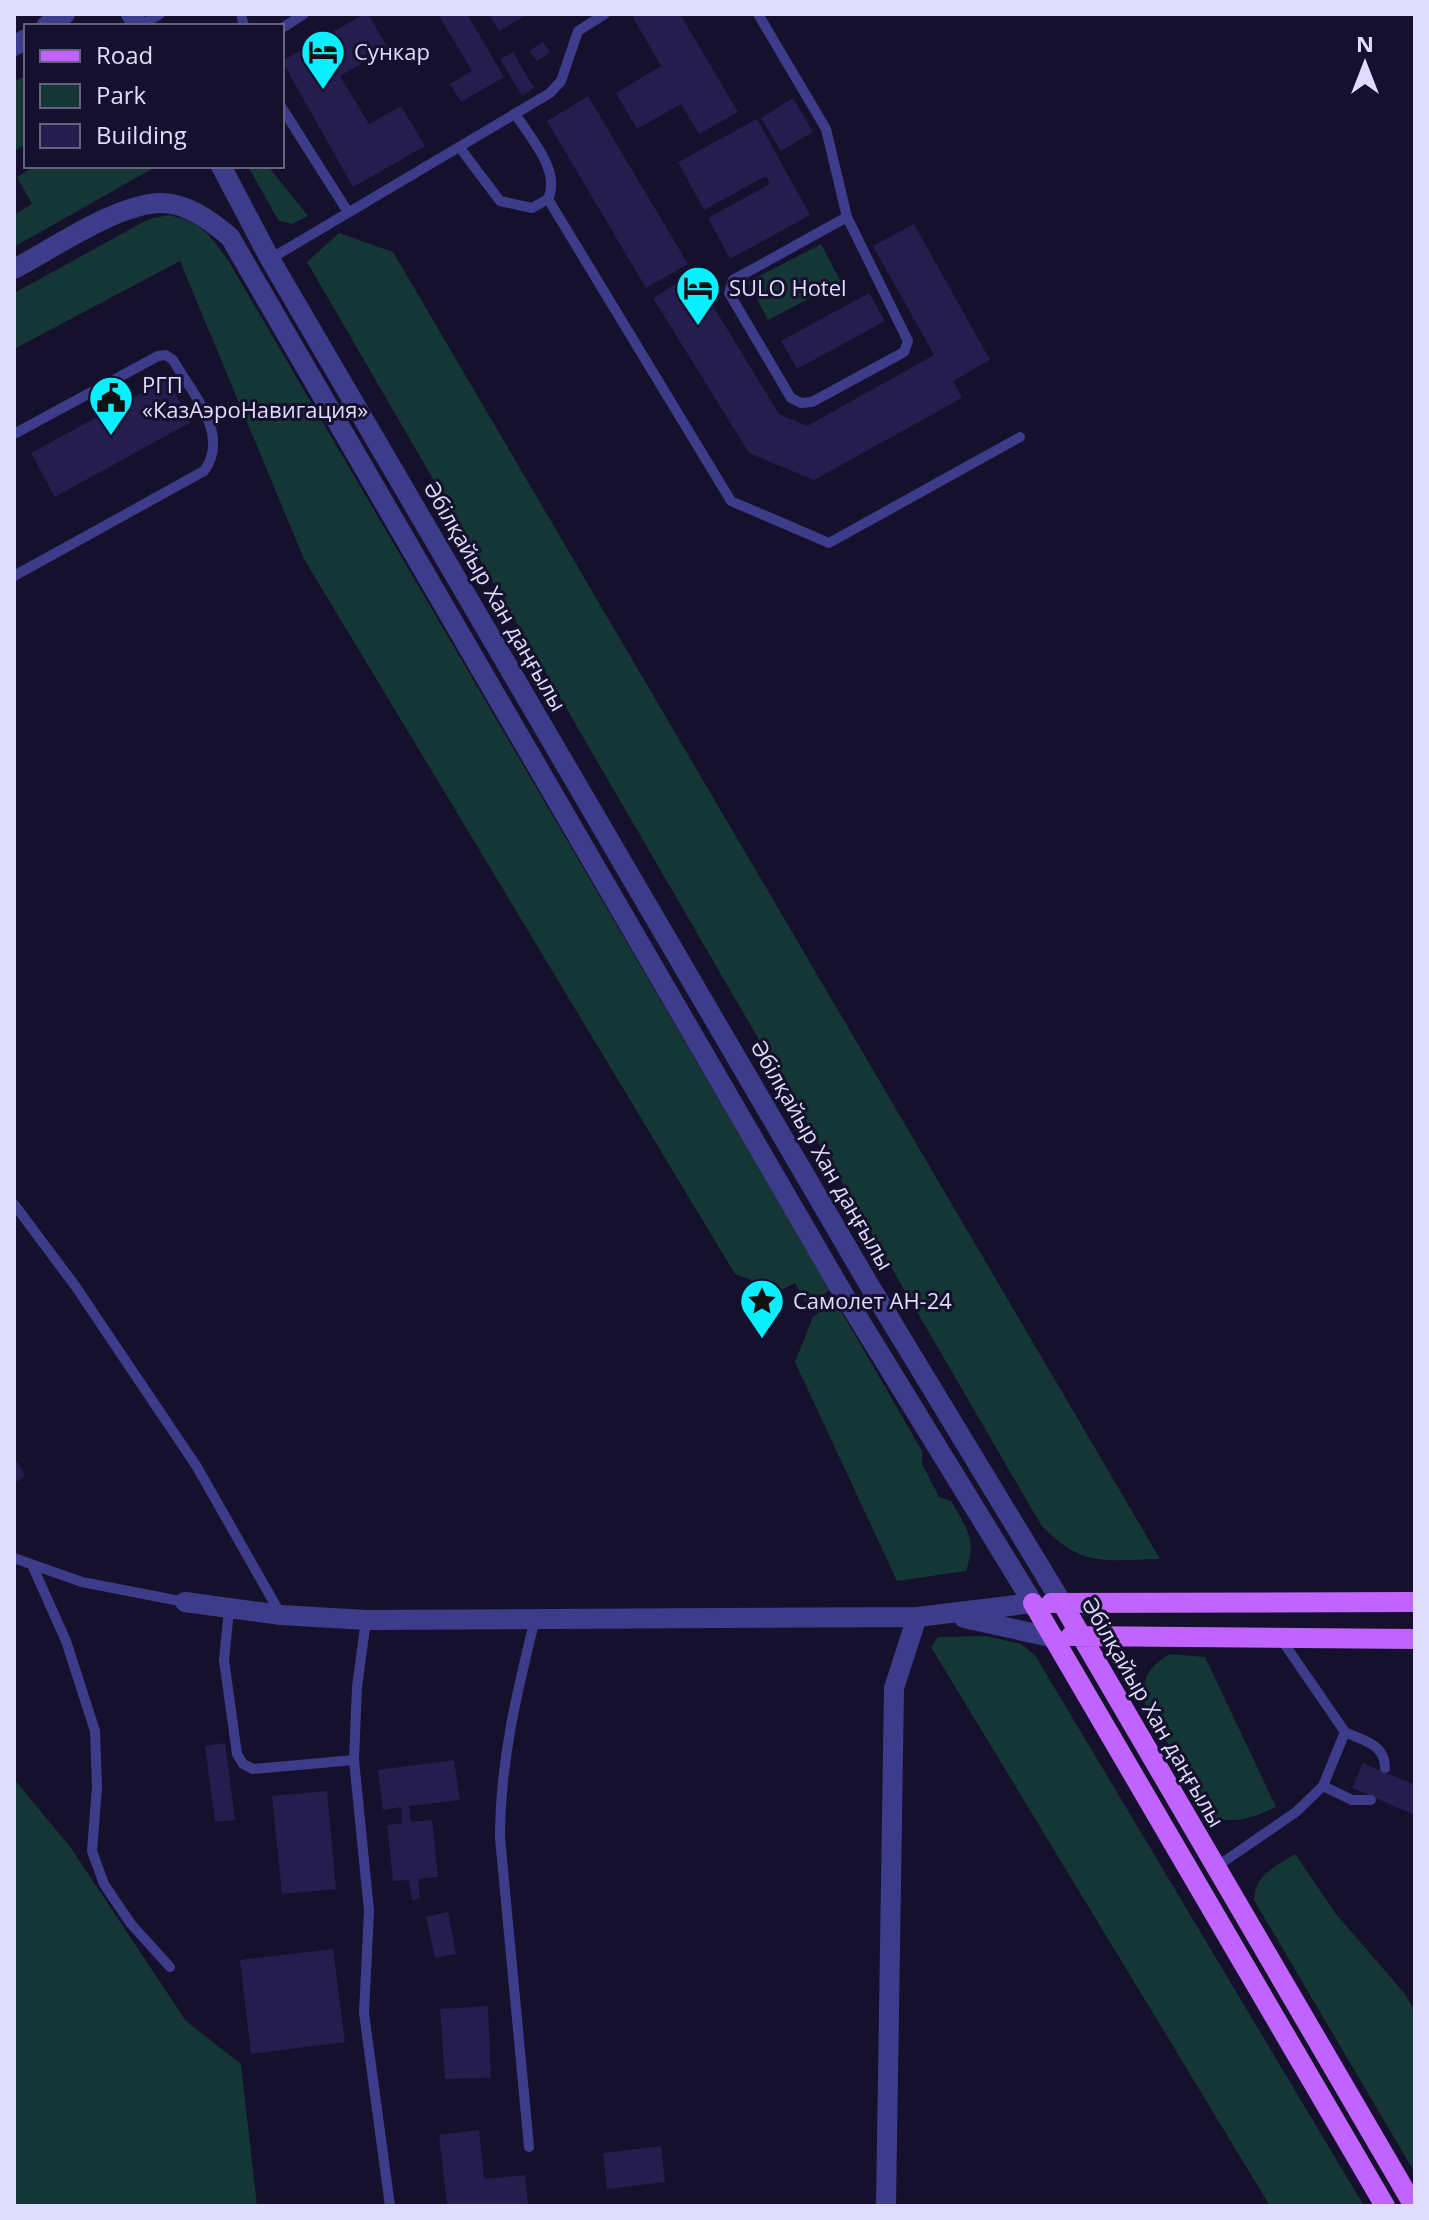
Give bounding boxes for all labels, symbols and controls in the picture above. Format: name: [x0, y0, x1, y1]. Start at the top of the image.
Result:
legend: [24, 24, 284, 168]
north arrow: [1325, 24, 1405, 104]
hotel icon: Сункар: [299, 28, 347, 91]
text: N: [1356, 28, 1374, 58]
place label: Сункар: [354, 36, 430, 66]
text: Road: [96, 38, 153, 71]
text: Park: [96, 78, 147, 111]
text: Building: [96, 118, 187, 151]
hotel icon: SULO Hotel: [674, 264, 722, 327]
place label: SULO Hotel: [729, 272, 847, 302]
place label: РГП «КазАэроНавигация»: [142, 369, 368, 424]
public building icon: РГП «КазАэроНавигация»: [87, 374, 135, 437]
street label: Әбілқайыр Хан даңғылы: [418, 475, 574, 716]
street label: Әбілқайыр Хан даңғылы: [745, 1034, 901, 1275]
place icon: Самолет АН-24: [738, 1277, 786, 1340]
place label: Самолет АН-24: [793, 1285, 952, 1315]
street label: Әбілқайыр Хан даңғылы: [1076, 1591, 1232, 1832]

